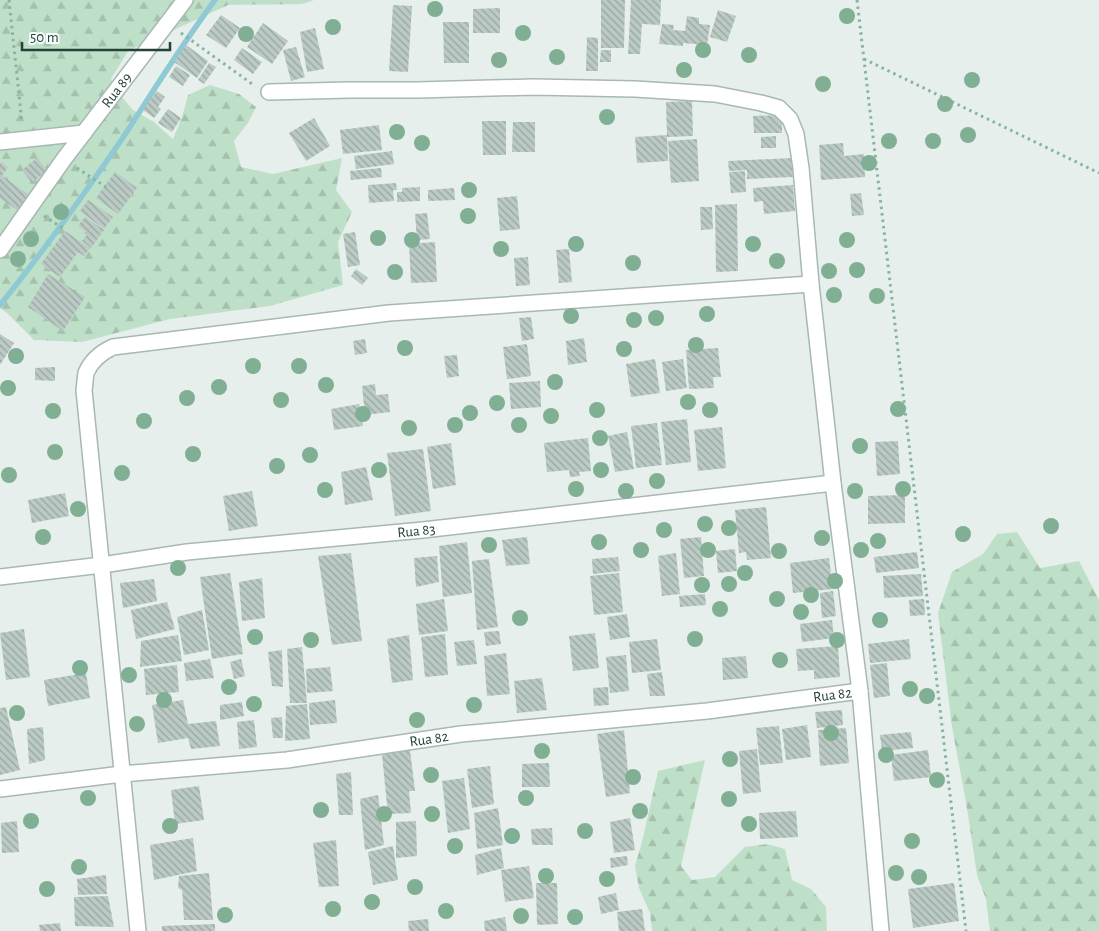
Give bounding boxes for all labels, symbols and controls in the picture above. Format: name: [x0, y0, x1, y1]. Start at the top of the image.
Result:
scale bar: [22, 20, 170, 52]
text: 50 m: [30, 30, 59, 45]
street label: Rua 89: [99, 70, 135, 110]
street label: Rua 83: [397, 522, 436, 540]
street label: Rua 82: [812, 685, 853, 705]
street label: Rua 82: [409, 729, 450, 750]

